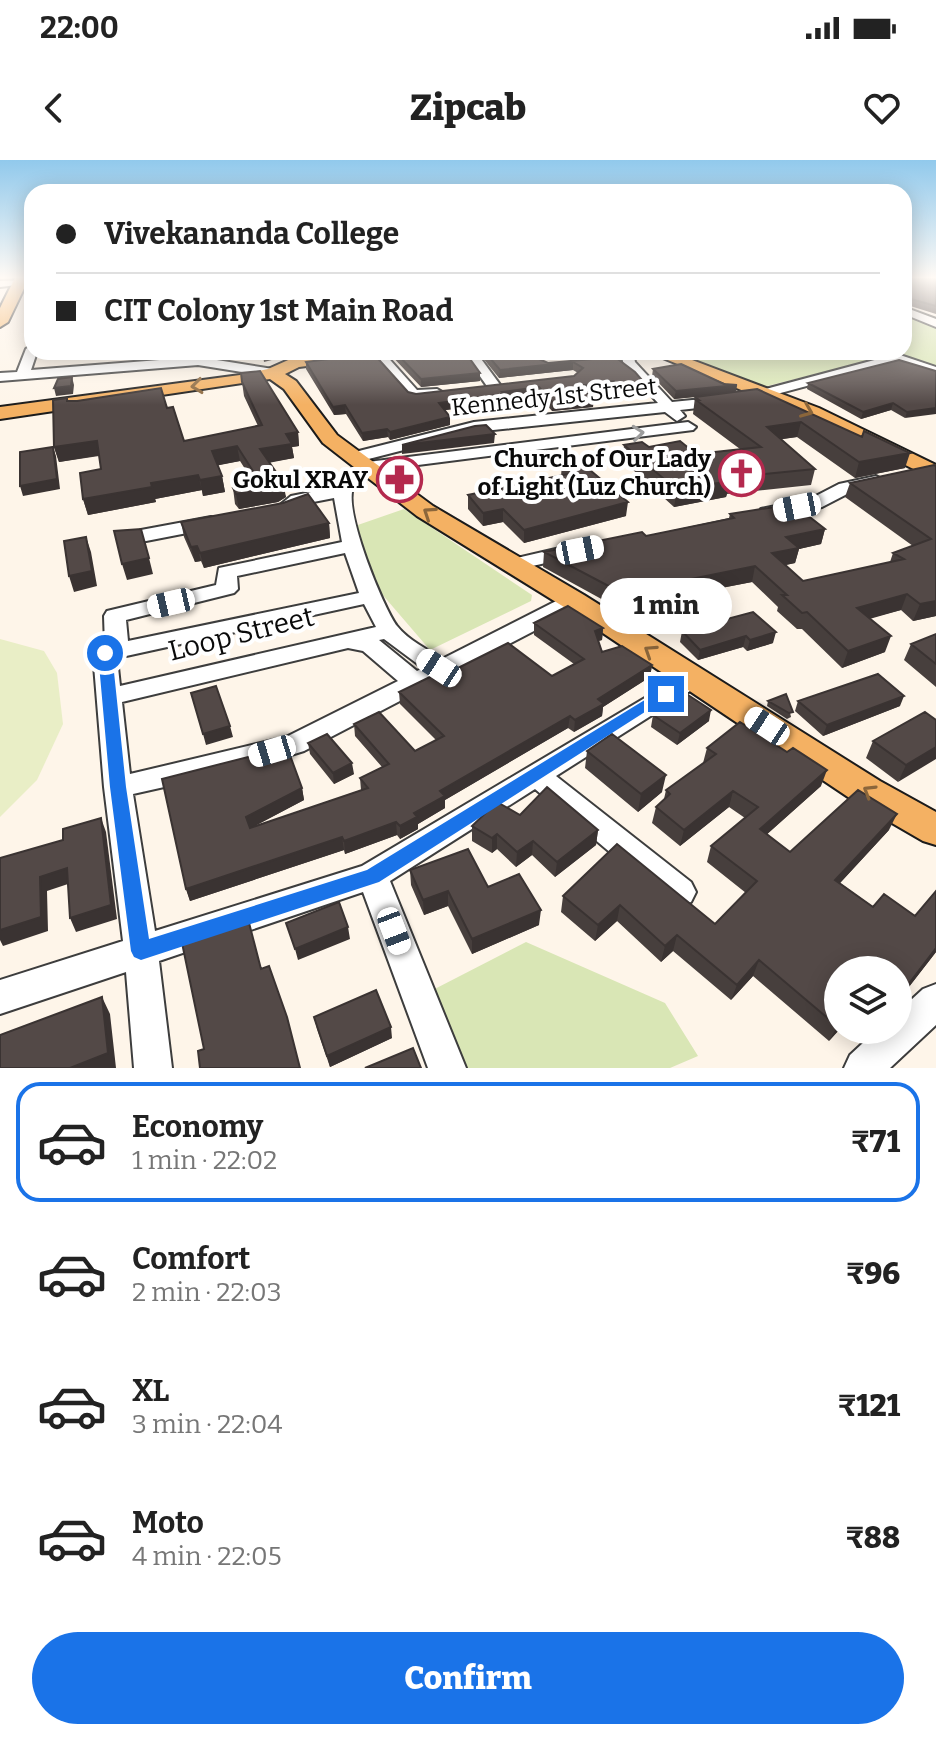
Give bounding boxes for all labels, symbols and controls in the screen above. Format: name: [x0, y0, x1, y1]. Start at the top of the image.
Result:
text: 22:00: [40, 10, 119, 46]
icon: back: [32, 86, 76, 130]
text: Zipcab: [410, 86, 526, 130]
icon: heart: [860, 86, 904, 130]
text: Vivekananda College: [104, 216, 399, 252]
text: CIT Colony 1st Main Road: [104, 293, 453, 329]
street label: Kennedy 1st Street: [450, 372, 658, 422]
one-way arrow: [190, 377, 204, 394]
one-way arrow: [799, 401, 813, 417]
one-way arrow: [632, 424, 645, 441]
place label: Church of Our Lady of Light (Luz Church): [478, 445, 712, 501]
church icon: Church of Our Lady of Light (Luz Church): [718, 449, 766, 497]
pharmacy icon: Gokul XRAY: [375, 456, 423, 504]
place label: Gokul XRAY: [233, 466, 368, 494]
car: [771, 491, 823, 523]
one-way arrow: [424, 508, 438, 523]
car: [554, 534, 606, 566]
callout: 1 min: [600, 578, 732, 634]
car: [145, 586, 197, 620]
text: 1 min: [633, 590, 699, 621]
street label: Loop Street: [165, 599, 317, 667]
route start: [87, 635, 123, 671]
car: [412, 645, 466, 691]
one-way arrow: [644, 645, 659, 660]
route end: [648, 676, 684, 712]
car: [740, 703, 794, 749]
car: [246, 733, 298, 769]
one-way arrow: [863, 786, 877, 801]
car: [374, 904, 414, 958]
map controls: [824, 956, 912, 1044]
button: layers: [824, 956, 912, 1044]
icon: car: [36, 1106, 108, 1178]
text: Economy: [132, 1109, 263, 1145]
text: ₹71: [851, 1124, 900, 1160]
text: 1 min · 22:02: [132, 1145, 277, 1176]
icon: car: [36, 1238, 108, 1310]
text: Comfort: [132, 1241, 250, 1277]
text: ₹96: [846, 1256, 900, 1292]
text: 2 min · 22:03: [132, 1277, 282, 1308]
icon: car: [36, 1370, 108, 1442]
text: XL: [132, 1373, 169, 1409]
text: ₹121: [838, 1388, 900, 1424]
text: 3 min · 22:04: [132, 1409, 283, 1440]
icon: car: [36, 1502, 108, 1574]
text: Moto: [132, 1505, 204, 1541]
text: ₹88: [845, 1520, 900, 1556]
text: 4 min · 22:05: [132, 1541, 282, 1572]
button: Confirm: [32, 1632, 904, 1724]

